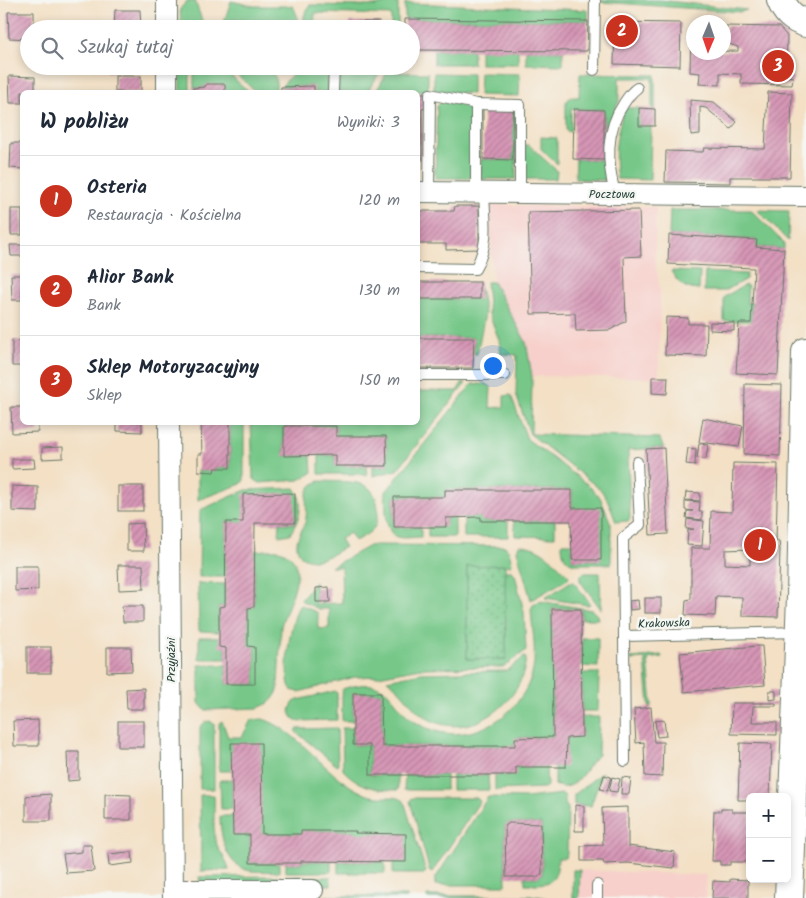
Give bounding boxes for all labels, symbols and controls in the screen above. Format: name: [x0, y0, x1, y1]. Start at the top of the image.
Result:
pin: 2: [606, 12, 638, 50]
north arrow: [686, 15, 731, 60]
search box: [20, 20, 420, 75]
text: Szukaj tutaj: [78, 33, 173, 63]
icon: search: [38, 34, 66, 62]
pin: 3: [762, 47, 794, 85]
text: W pobliżu: [40, 106, 128, 139]
text: Wyniki: 3: [337, 110, 400, 135]
text: Osteria: [87, 173, 147, 203]
street label: Pocztowa: [589, 185, 636, 204]
text: 1: [54, 188, 58, 213]
text: 120 m: [359, 188, 400, 213]
text: Restauracja · Kościelna: [87, 203, 241, 228]
text: Alior Bank: [87, 263, 173, 293]
text: 2: [51, 278, 61, 303]
text: 130 m: [359, 278, 400, 303]
text: Bank: [87, 293, 121, 318]
text: Sklep Motoryzacyjny: [87, 353, 259, 383]
your location: [480, 353, 506, 379]
text: 3: [52, 368, 60, 393]
text: 150 m: [359, 368, 400, 393]
text: Sklep: [87, 383, 122, 408]
pin: 1: [744, 526, 776, 564]
street label: Krakowska: [638, 613, 691, 634]
street label: Przyjaźni: [162, 637, 181, 682]
map controls: [746, 793, 791, 883]
button: +: [746, 793, 791, 838]
button: −: [746, 838, 791, 883]

